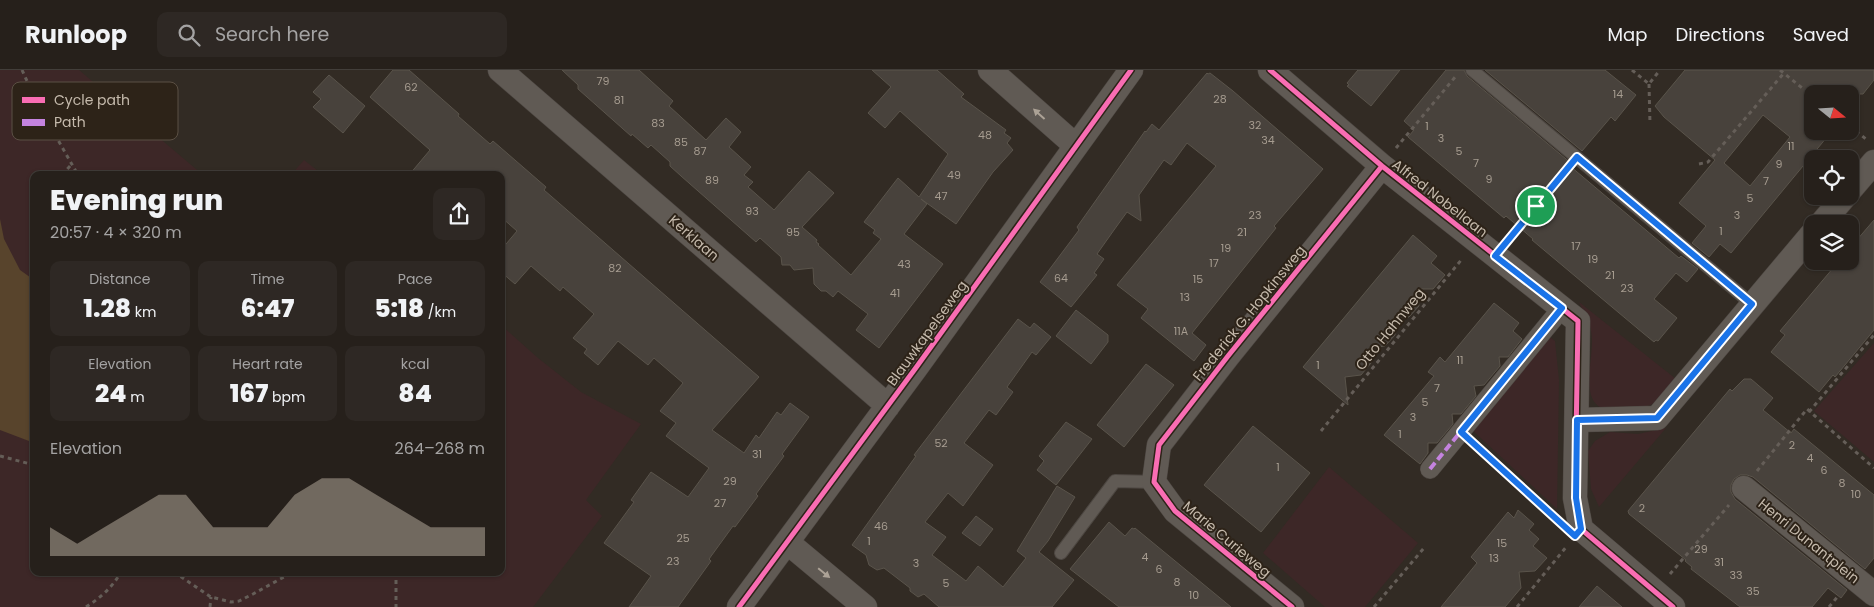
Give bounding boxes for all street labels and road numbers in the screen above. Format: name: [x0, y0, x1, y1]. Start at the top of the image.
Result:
street label: Alfred Nobellaan: [1388, 154, 1492, 242]
street label: Kerklaan: [664, 210, 724, 266]
street label: Frederick G. Hopkinsweg: [1188, 241, 1310, 385]
street label: Blauwkapelseweg: [882, 276, 972, 390]
street label: Otto Hahnweg: [1351, 284, 1429, 374]
street label: Henri Dunantplein: [1754, 494, 1864, 588]
street label: Marie Curieweg: [1179, 496, 1275, 582]

